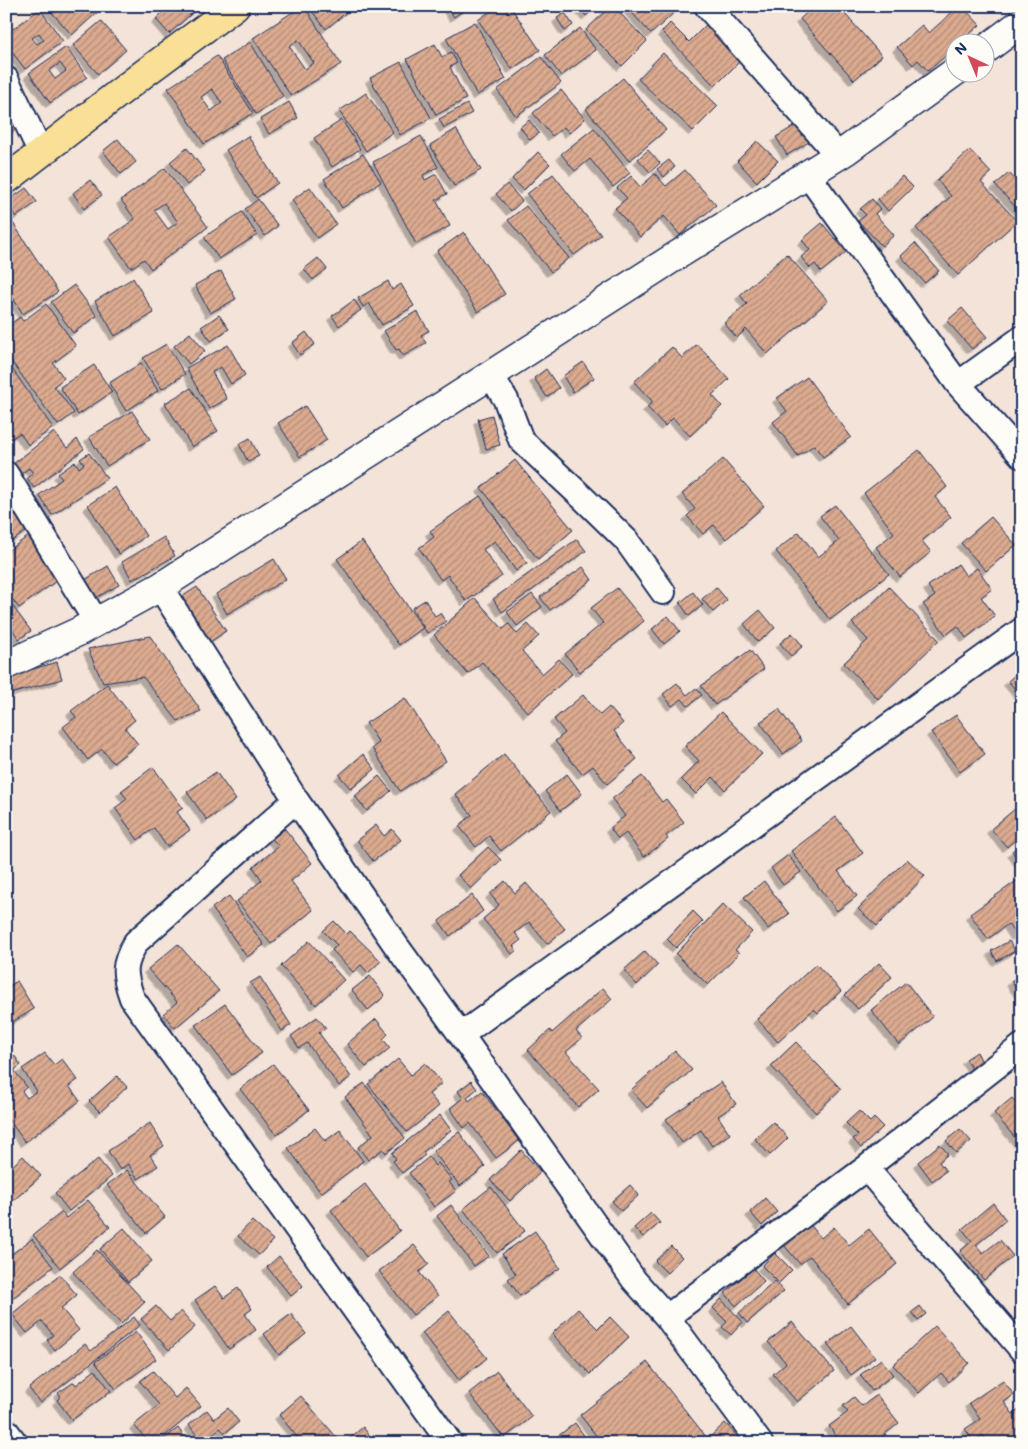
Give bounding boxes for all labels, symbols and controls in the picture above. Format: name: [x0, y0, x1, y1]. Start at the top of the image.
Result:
north arrow: [946, 32, 996, 82]
text: N: [950, 38, 971, 59]

